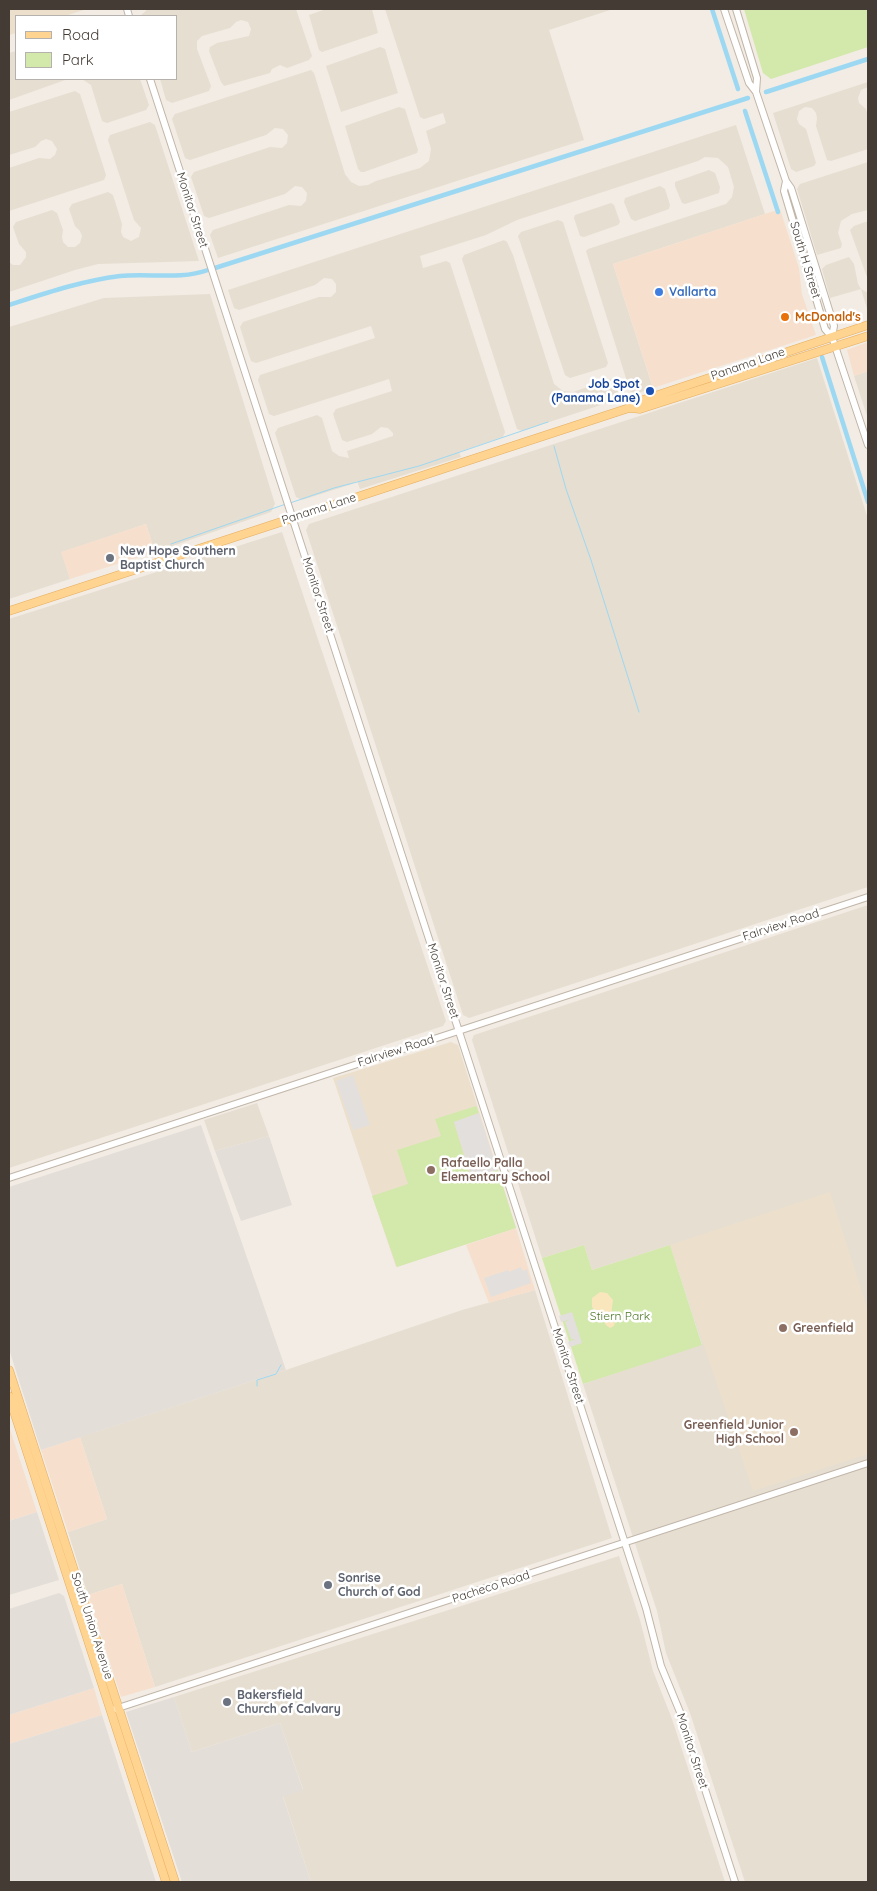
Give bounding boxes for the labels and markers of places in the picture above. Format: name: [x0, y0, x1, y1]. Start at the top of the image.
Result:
place label: Vallarta: [669, 285, 716, 299]
marker: Vallarta: [653, 286, 665, 298]
place label: McDonald's: [795, 310, 861, 324]
marker: McDonald's: [779, 311, 791, 323]
place label: Job Spot (Panama Lane): [552, 377, 640, 405]
marker: Job Spot (Panama Lane): [644, 385, 656, 397]
place label: New Hope Southern Baptist Church: [120, 544, 236, 572]
marker: New Hope Southern Baptist Church: [104, 552, 116, 564]
place label: Rafaello Palla Elementary School: [441, 1156, 550, 1184]
marker: Rafaello Palla Elementary School: [425, 1164, 437, 1176]
place label: Greenfield: [793, 1321, 853, 1335]
marker: Greenfield: [777, 1322, 789, 1334]
place label: Greenfield Junior High School: [684, 1418, 784, 1446]
marker: Greenfield Junior High School: [788, 1426, 800, 1438]
place label: Sonrise Church of God: [338, 1571, 421, 1599]
marker: Sonrise Church of God: [322, 1579, 334, 1591]
place label: Bakersfield Church of Calvary: [237, 1688, 341, 1716]
marker: Bakersfield Church of Calvary: [221, 1696, 233, 1708]

